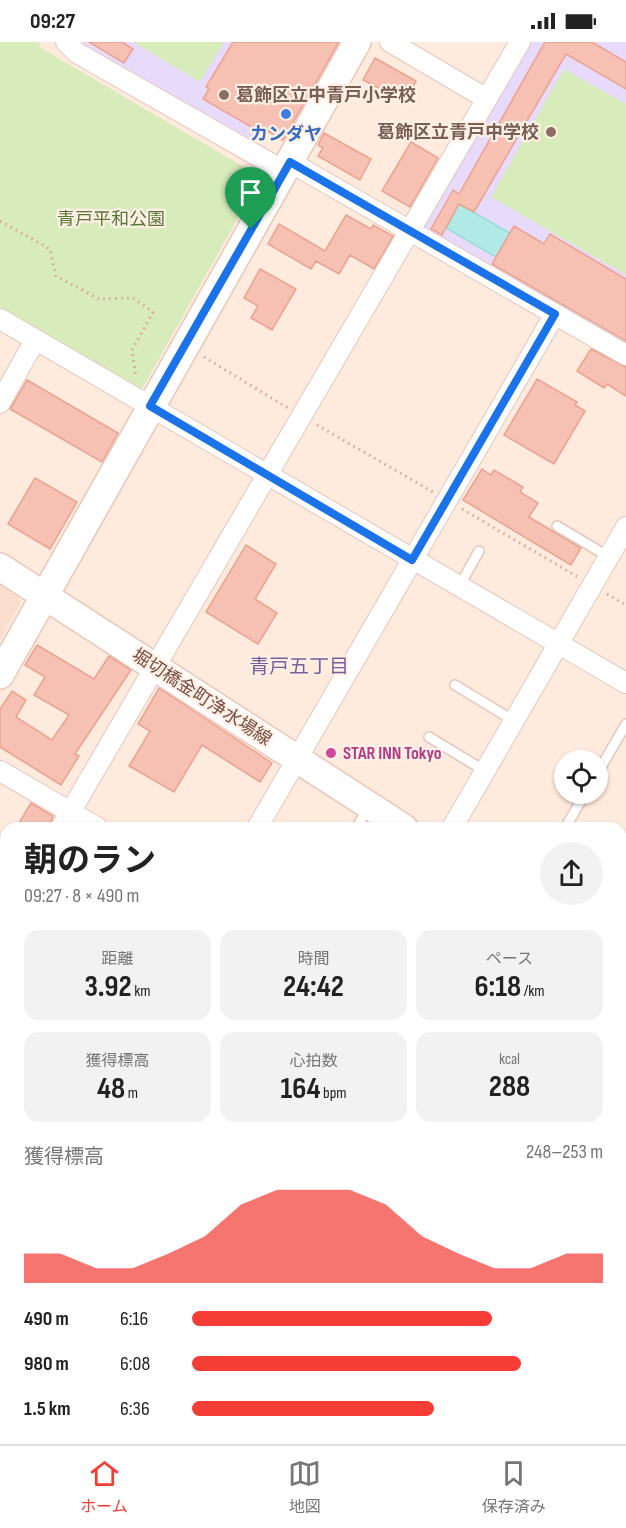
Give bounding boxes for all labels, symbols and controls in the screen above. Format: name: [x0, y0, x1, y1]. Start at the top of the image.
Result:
text: 09:27: [30, 8, 75, 35]
place label: 葛飾区立中青戸小学校: [236, 85, 416, 106]
marker: 葛飾区立中青戸小学校: [217, 88, 231, 102]
marker: カンダヤ: [279, 107, 293, 121]
place label: 葛飾区立青戸中学校: [377, 122, 539, 143]
place label: カンダヤ: [250, 124, 322, 145]
marker: 葛飾区立青戸中学校: [544, 125, 558, 139]
pin: [225, 167, 276, 229]
icon: arrive: [234, 176, 267, 209]
park label: 青戸平和公園: [57, 209, 165, 230]
street label: 堀切橋金町浄水場線: [128, 644, 275, 750]
district label: 青戸五丁目: [249, 655, 349, 679]
place label: STAR INN Tokyo: [343, 743, 442, 764]
marker: STAR INN Tokyo: [324, 746, 338, 760]
map controls: [554, 750, 608, 804]
button: locate: [554, 750, 608, 804]
text: 朝のラン: [24, 841, 156, 881]
button: share: [540, 842, 603, 905]
text: 09:27 · 8 × 490 m: [24, 884, 139, 908]
text: 距離: [101, 950, 134, 969]
text: 時間: [297, 950, 330, 969]
text: ペース: [486, 950, 533, 969]
text: 3.92: [84, 969, 132, 1005]
text: 24:42: [283, 969, 344, 1005]
text: 6:18: [474, 969, 521, 1005]
text: km: [132, 982, 151, 1001]
text: /km: [521, 982, 545, 1001]
text: kcal: [499, 1050, 520, 1069]
text: 獲得標高: [85, 1052, 150, 1071]
text: 心拍数: [289, 1052, 338, 1071]
text: 288: [489, 1069, 530, 1105]
text: 48: [97, 1071, 125, 1107]
text: 164: [280, 1071, 321, 1107]
text: m: [125, 1084, 138, 1103]
text: bpm: [321, 1084, 347, 1103]
text: 248–253 m: [526, 1140, 603, 1164]
text: 獲得標高: [24, 1145, 104, 1169]
text: 490 m: [24, 1307, 69, 1331]
text: 6:16: [120, 1307, 148, 1331]
text: 980 m: [24, 1352, 69, 1376]
text: 6:08: [120, 1352, 150, 1376]
text: 1.5 km: [24, 1397, 70, 1421]
text: 6:36: [120, 1397, 150, 1421]
tab: ホーム: [80, 1457, 128, 1517]
tab: 地図: [288, 1457, 321, 1517]
tab: 保存済み: [482, 1457, 546, 1517]

